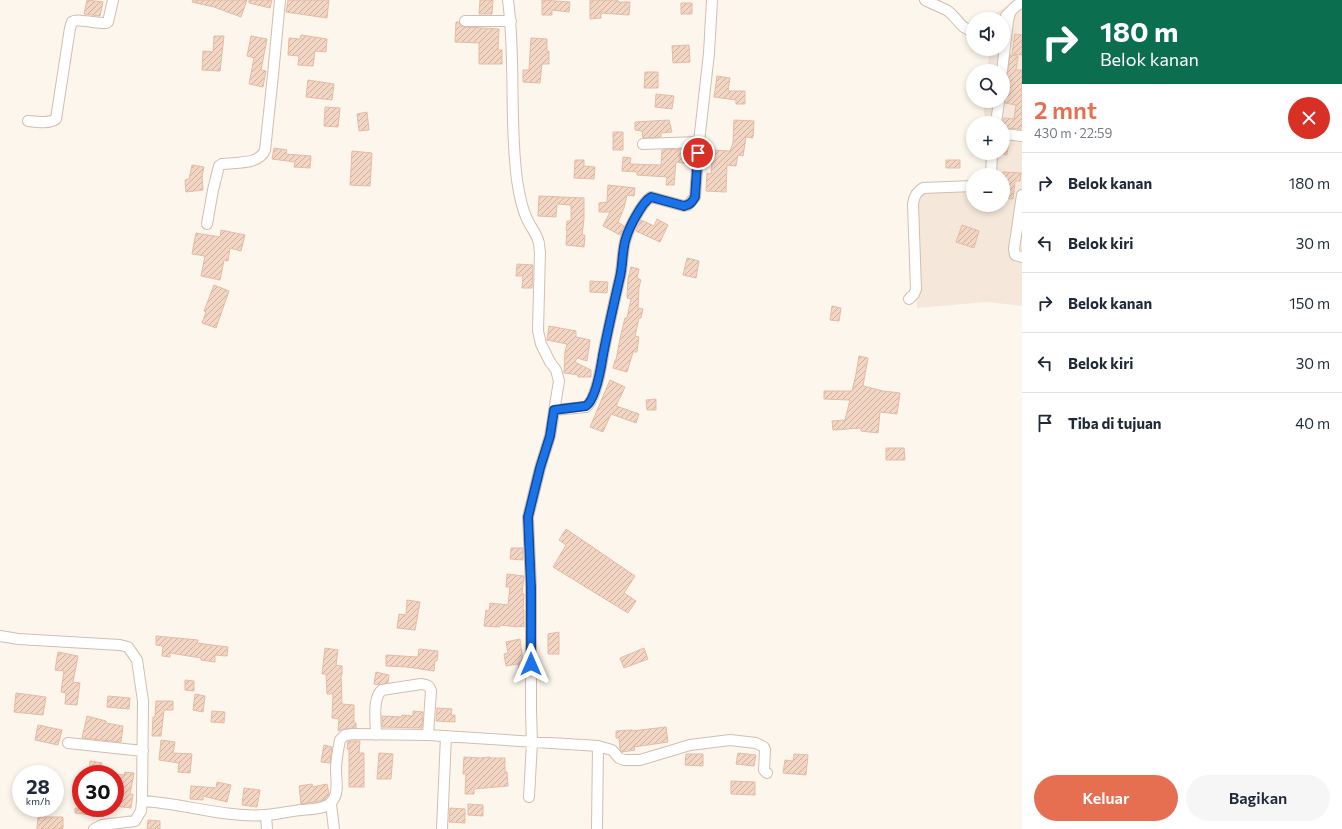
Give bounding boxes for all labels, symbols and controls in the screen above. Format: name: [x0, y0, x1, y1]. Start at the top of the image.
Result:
map controls: [966, 12, 1010, 212]
button: sound: [966, 12, 1010, 56]
text: 180 m: [1100, 14, 1178, 48]
icon: right: [1034, 16, 1086, 68]
text: Belok kanan: [1100, 48, 1199, 70]
button: search: [966, 64, 1010, 108]
text: 2 mnt: [1034, 95, 1097, 124]
button: close: [1288, 97, 1330, 139]
button: +: [966, 116, 1010, 160]
text: 430 m · 22:59: [1034, 125, 1112, 141]
pin: [681, 136, 715, 170]
icon: arrive: [687, 142, 709, 164]
button: −: [966, 168, 1010, 212]
icon: right: [1034, 172, 1056, 194]
text: Belok kanan: [1068, 174, 1152, 192]
text: 180 m: [1289, 174, 1330, 192]
icon: left: [1034, 232, 1056, 254]
text: Belok kiri: [1068, 234, 1134, 252]
text: 30 m: [1296, 234, 1330, 252]
icon: right: [1034, 292, 1056, 314]
text: Belok kanan: [1068, 294, 1152, 312]
text: 150 m: [1289, 294, 1330, 312]
icon: left: [1034, 352, 1056, 374]
text: Belok kiri: [1068, 354, 1134, 372]
text: 30 m: [1296, 354, 1330, 372]
icon: arrive: [1034, 412, 1056, 434]
text: Tiba di tujuan: [1068, 414, 1162, 432]
text: 40 m: [1295, 414, 1330, 432]
position arrow: [510, 643, 552, 685]
speed limit sign: 30: [72, 765, 124, 817]
text: 28: [26, 774, 50, 798]
button: Keluar: [1034, 775, 1178, 821]
button: Bagikan: [1186, 775, 1330, 821]
text: km/h: [26, 795, 50, 807]

